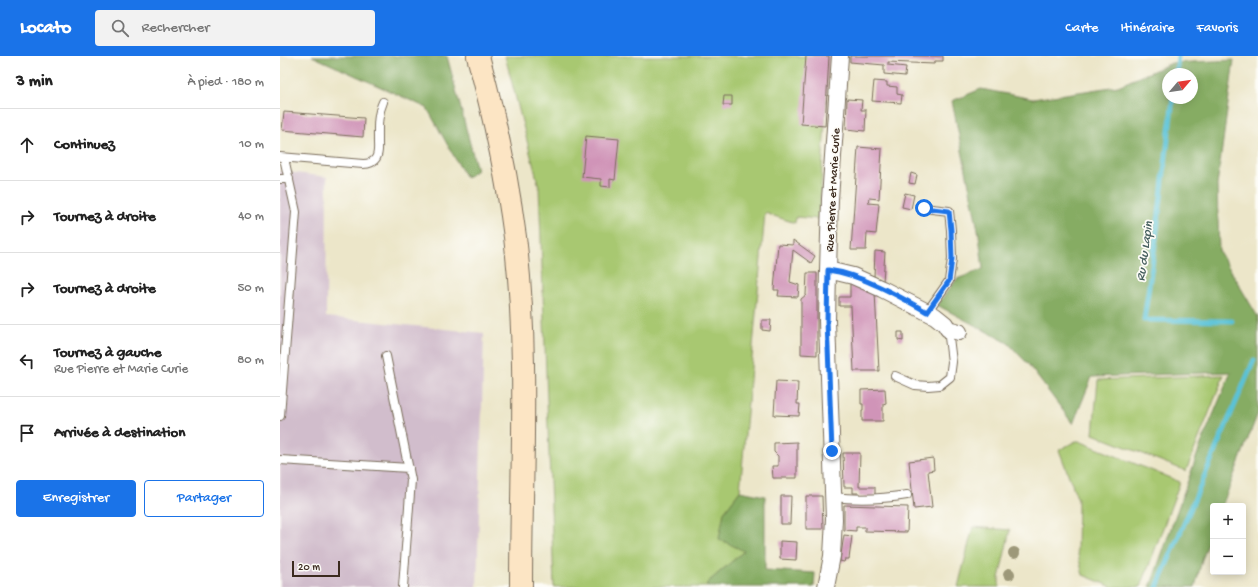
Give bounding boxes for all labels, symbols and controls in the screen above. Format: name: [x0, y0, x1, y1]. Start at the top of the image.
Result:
search box: [95, 10, 375, 46]
text: Locato: [20, 17, 71, 40]
icon: search: [109, 17, 131, 39]
text: Rechercher: [141, 19, 209, 37]
text: Carte: [1065, 20, 1099, 37]
text: Itinéraire: [1121, 20, 1174, 37]
text: Favoris: [1196, 20, 1238, 37]
north arrow: [1162, 68, 1198, 104]
text: 3 min: [16, 72, 53, 92]
text: À pied · 180 m: [187, 75, 264, 90]
street label: Rue Pierre et Marie Curie: [824, 127, 844, 252]
icon: ahead: [16, 134, 38, 156]
text: Continuez: [54, 136, 115, 154]
text: 10 m: [239, 137, 264, 152]
route start: [915, 199, 933, 217]
icon: right: [16, 206, 38, 228]
text: Tournez à droite: [54, 208, 156, 226]
text: 40 m: [238, 209, 264, 224]
water label: Ru du Lapin: [1134, 220, 1157, 282]
icon: right: [16, 278, 38, 300]
text: Tournez à droite: [54, 280, 156, 298]
text: 50 m: [237, 281, 264, 296]
text: Tournez à gauche: [54, 344, 162, 362]
icon: left: [16, 350, 38, 372]
text: 80 m: [237, 353, 264, 368]
text: Rue Pierre et Marie Curie: [54, 362, 188, 377]
icon: arrive: [16, 422, 38, 444]
text: Arrivée à destination: [54, 424, 185, 442]
route end: [823, 442, 841, 460]
button: Enregistrer: [16, 480, 136, 517]
button: Partager: [144, 480, 264, 517]
map controls: [1210, 503, 1246, 575]
button: +: [1210, 503, 1246, 539]
button: −: [1210, 539, 1246, 575]
scale bar: [292, 559, 340, 578]
text: 20 m: [298, 562, 320, 574]

